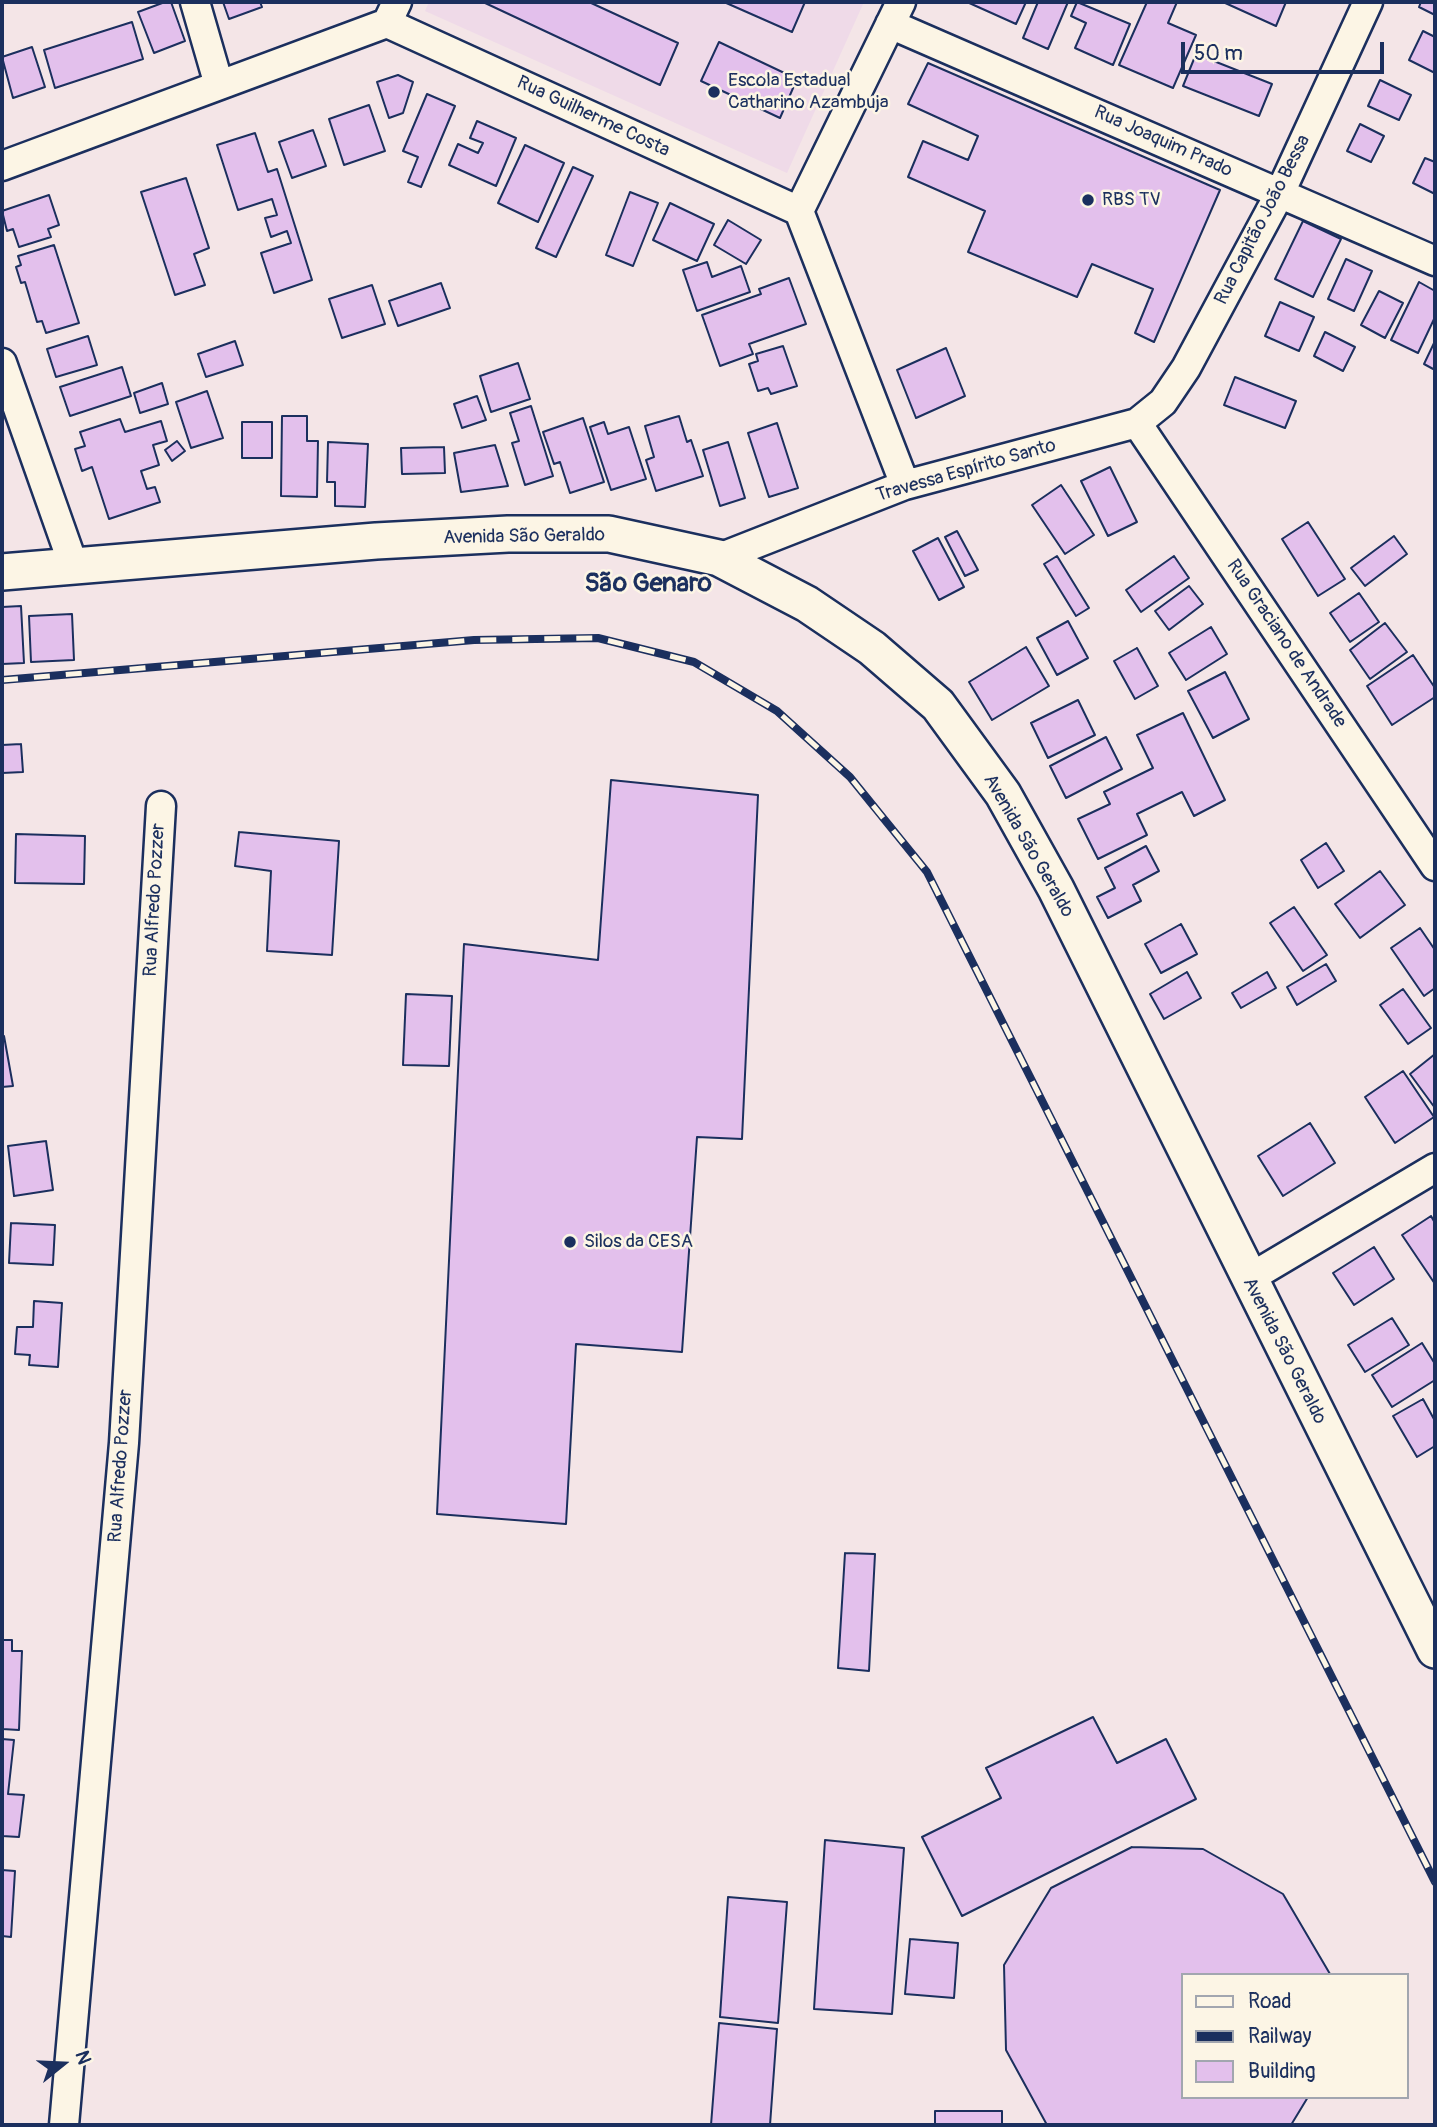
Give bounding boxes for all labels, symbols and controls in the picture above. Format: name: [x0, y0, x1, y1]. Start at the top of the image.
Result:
scale bar: [1185, 28, 1388, 72]
text: 50 m: [1194, 40, 1243, 67]
place label: Escola Estadual Catharino Azambuja: [728, 70, 889, 114]
street label: Rua Guilherme Costa: [513, 72, 673, 162]
marker: Escola Estadual Catharino Azambuja: [706, 84, 722, 100]
street label: Rua Joaquim Prado: [1090, 101, 1236, 183]
street label: Rua Capitão João Bessa: [1210, 131, 1316, 309]
place label: RBS TV: [1102, 189, 1161, 211]
marker: RBS TV: [1080, 192, 1096, 208]
street label: Travessa Espírito Santo: [873, 434, 1059, 508]
street label: Avenida São Geraldo: [443, 524, 605, 550]
street label: Rua Graciano de Andrade: [1221, 555, 1351, 733]
district label: São Genaro: [584, 568, 712, 600]
street label: Avenida São Geraldo: [978, 770, 1078, 922]
street label: Rua Alfredo Pozzer: [140, 823, 170, 977]
place label: Silos da CESA: [584, 1231, 693, 1253]
marker: Silos da CESA: [562, 1234, 578, 1250]
street label: Avenida São Geraldo: [1237, 1274, 1331, 1428]
street label: Rua Alfredo Pozzer: [104, 1389, 138, 1543]
legend: [1182, 1973, 1409, 2099]
text: Road: [1248, 1988, 1292, 2015]
text: Railway: [1248, 2023, 1312, 2050]
north arrow: [28, 2029, 98, 2099]
text: N: [70, 2048, 96, 2067]
text: Building: [1248, 2058, 1315, 2085]

